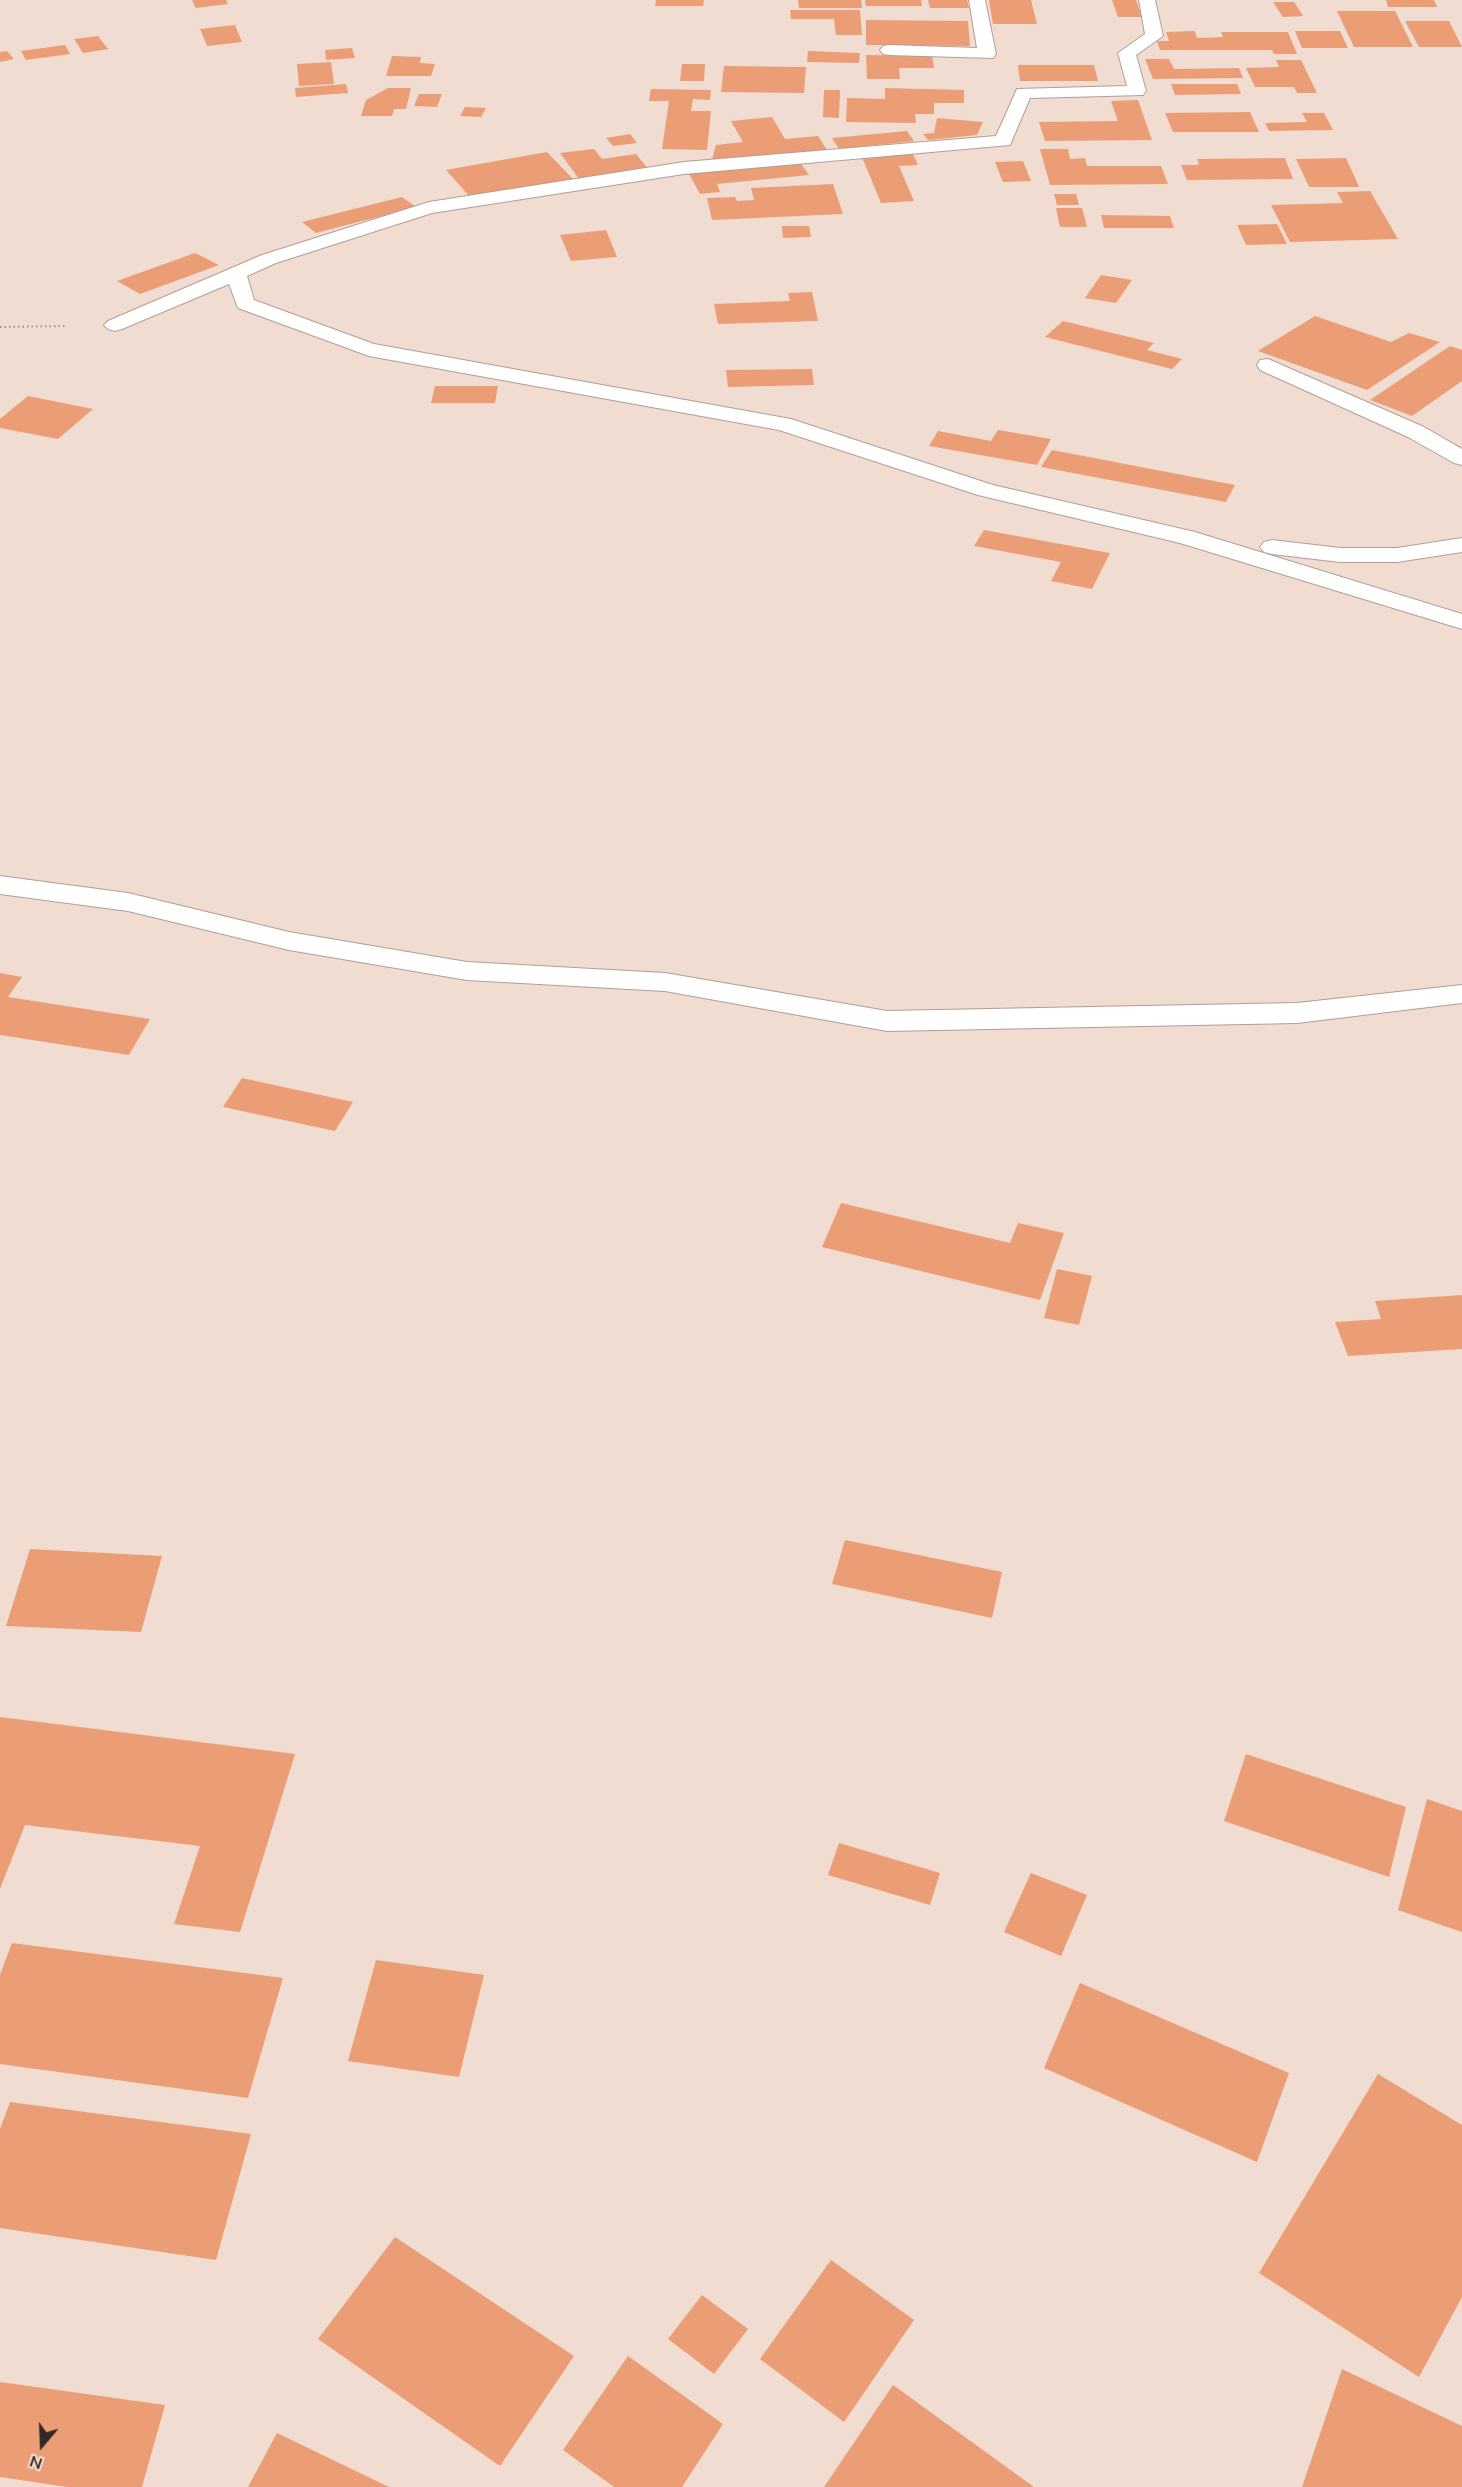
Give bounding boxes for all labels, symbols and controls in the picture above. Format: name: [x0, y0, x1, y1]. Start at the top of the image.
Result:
north arrow: [12, 2415, 72, 2475]
text: N: [27, 2450, 45, 2474]

